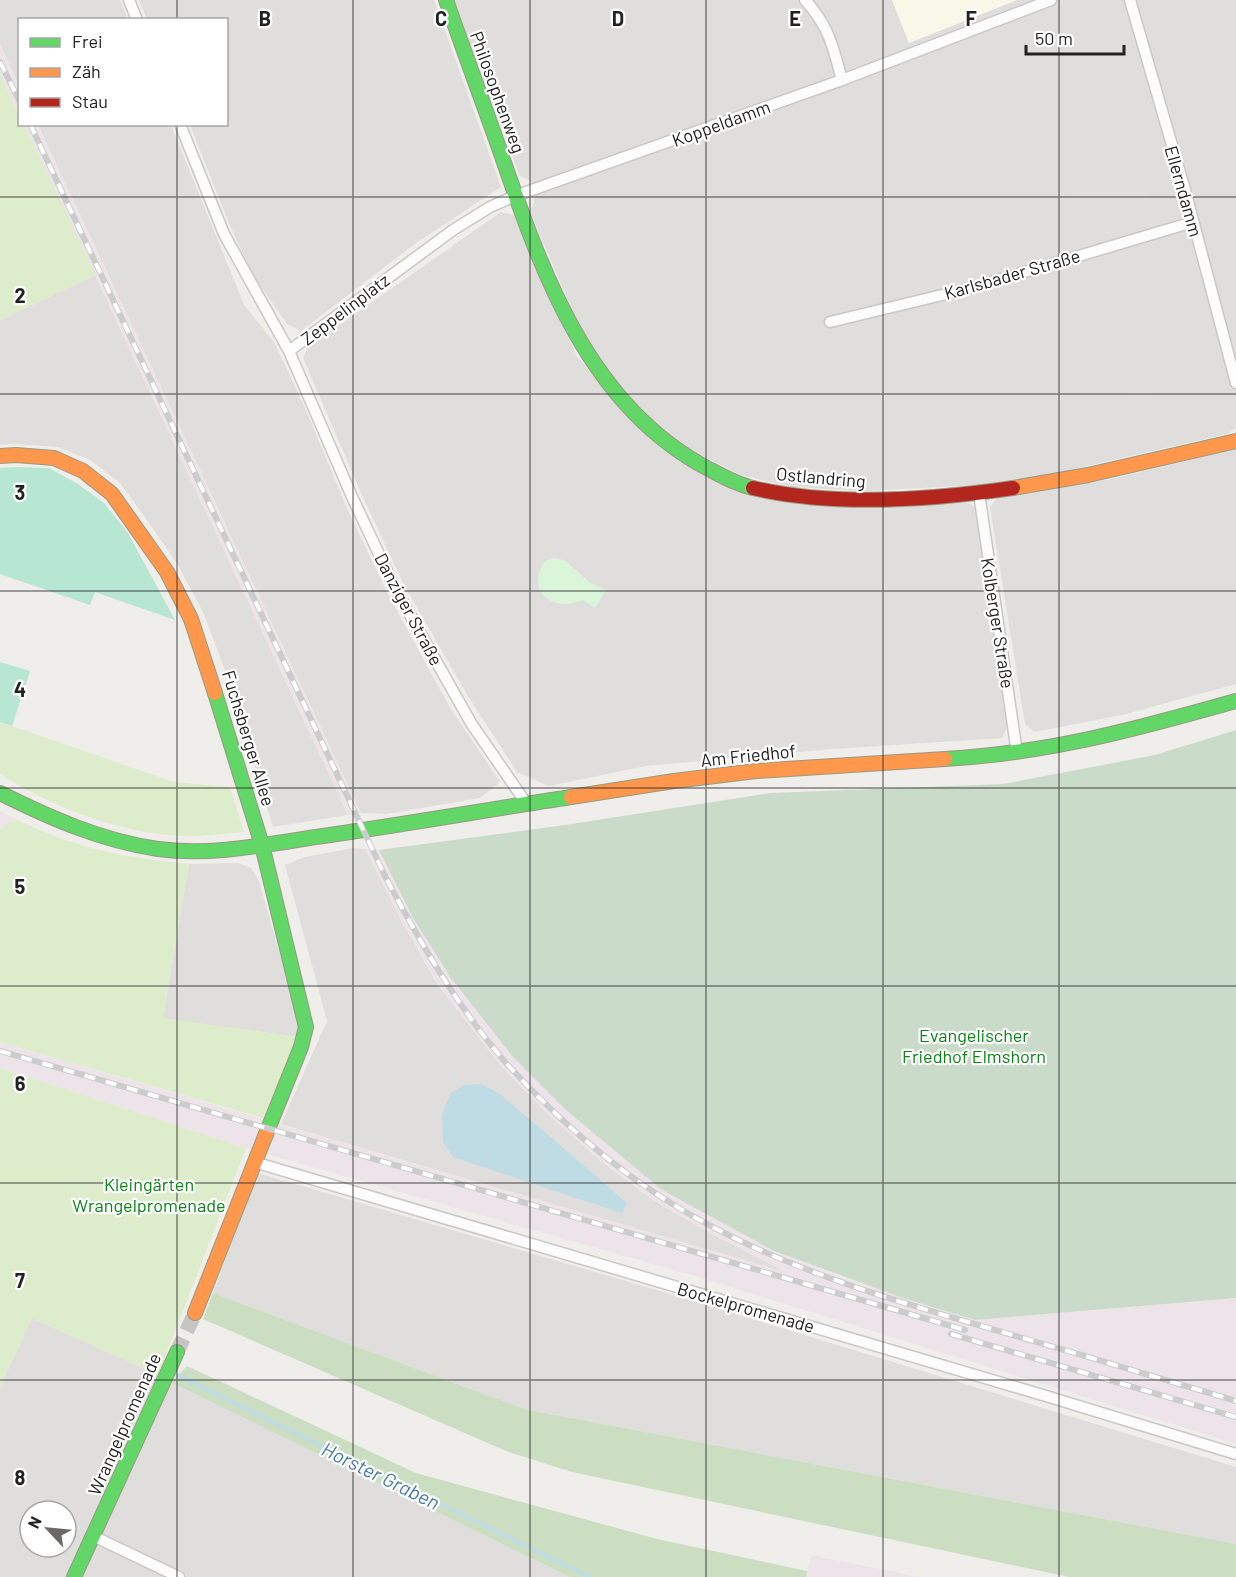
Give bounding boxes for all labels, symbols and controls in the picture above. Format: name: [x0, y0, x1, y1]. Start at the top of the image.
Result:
text: B: [259, 6, 271, 30]
text: C: [435, 6, 447, 30]
text: D: [612, 6, 624, 30]
text: E: [789, 6, 801, 30]
text: F: [965, 6, 977, 30]
legend: [18, 18, 228, 126]
scale bar: [1026, 18, 1124, 56]
text: 50 m: [1035, 27, 1073, 49]
street label: Philosophenweg: [466, 28, 530, 156]
text: Frei: [72, 30, 103, 52]
text: Zäh: [72, 60, 101, 82]
text: Stau: [72, 90, 108, 112]
street label: Koppeldamm: [669, 95, 773, 151]
street label: Ellerndamm: [1161, 143, 1207, 239]
street label: Karlsbader Straße: [941, 244, 1083, 304]
street label: Zeppelinplatz: [296, 269, 394, 349]
text: 2: [14, 283, 26, 307]
street label: Ostlandring: [775, 462, 867, 492]
text: 3: [15, 480, 25, 504]
street label: Danziger Straße: [370, 549, 448, 669]
street label: Kolberger Straße: [977, 556, 1019, 690]
street label: Fuchsberger Allee: [218, 667, 280, 809]
text: 4: [14, 677, 26, 701]
street label: Am Friedhof: [699, 739, 797, 771]
text: 5: [15, 874, 26, 898]
park label: Evangelischer Friedhof Elmshorn: [902, 1024, 1046, 1067]
text: 6: [15, 1071, 26, 1095]
park label: Kleingärten Wrangelpromenade: [72, 1173, 226, 1216]
text: 7: [15, 1268, 25, 1292]
street label: Bockelpromenade: [675, 1277, 817, 1337]
street label: Wrangelpromenade: [83, 1349, 165, 1499]
water label: Horster Graben: [318, 1436, 444, 1514]
text: 8: [15, 1465, 26, 1489]
north arrow: [18, 1499, 78, 1559]
text: N: [23, 1513, 45, 1531]

